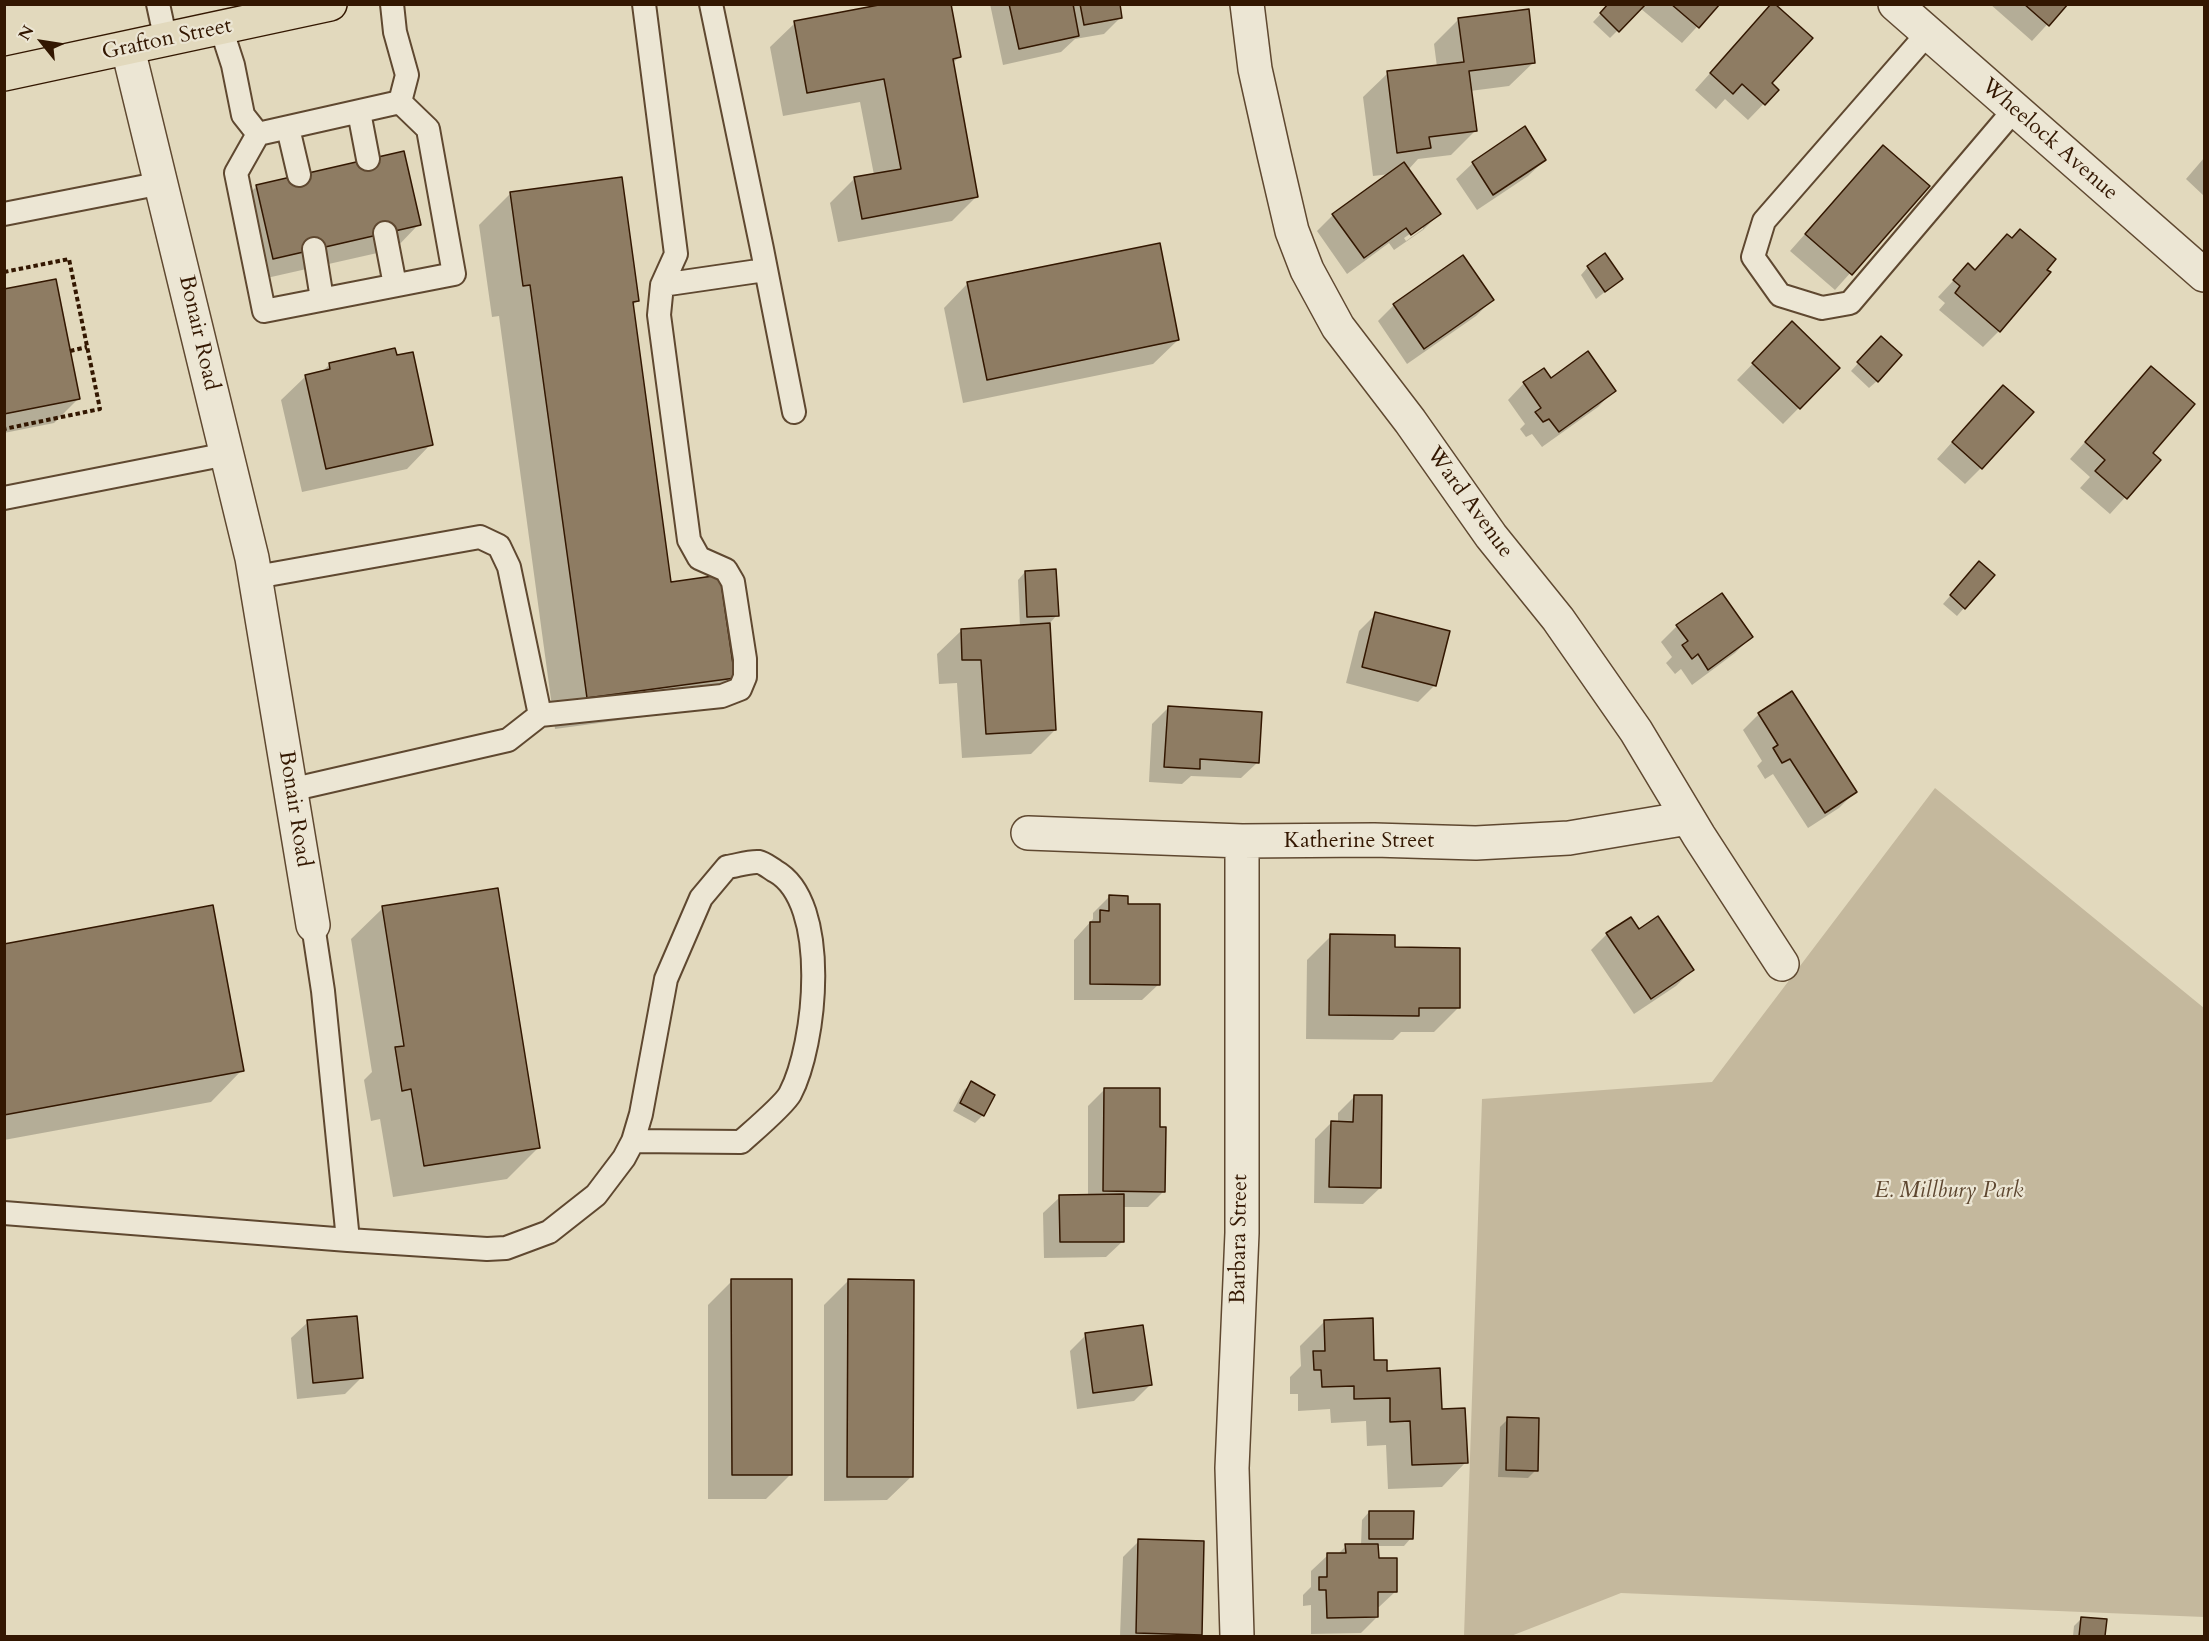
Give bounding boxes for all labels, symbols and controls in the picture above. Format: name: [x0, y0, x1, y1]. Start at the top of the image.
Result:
north arrow: [12, 12, 72, 72]
street label: Grafton Street: [100, 13, 234, 67]
text: N: [13, 21, 39, 45]
street label: Wheelock Avenue: [1975, 73, 2123, 207]
street label: Bonair Road: [172, 273, 224, 393]
street label: Ward Avenue: [1420, 442, 1518, 564]
street label: Bonair Road: [272, 749, 316, 869]
street label: Katherine Street: [1284, 829, 1434, 855]
street label: Barbara Street: [1226, 1174, 1254, 1304]
park label: E. Millbury Park: [1875, 1179, 2023, 1205]

